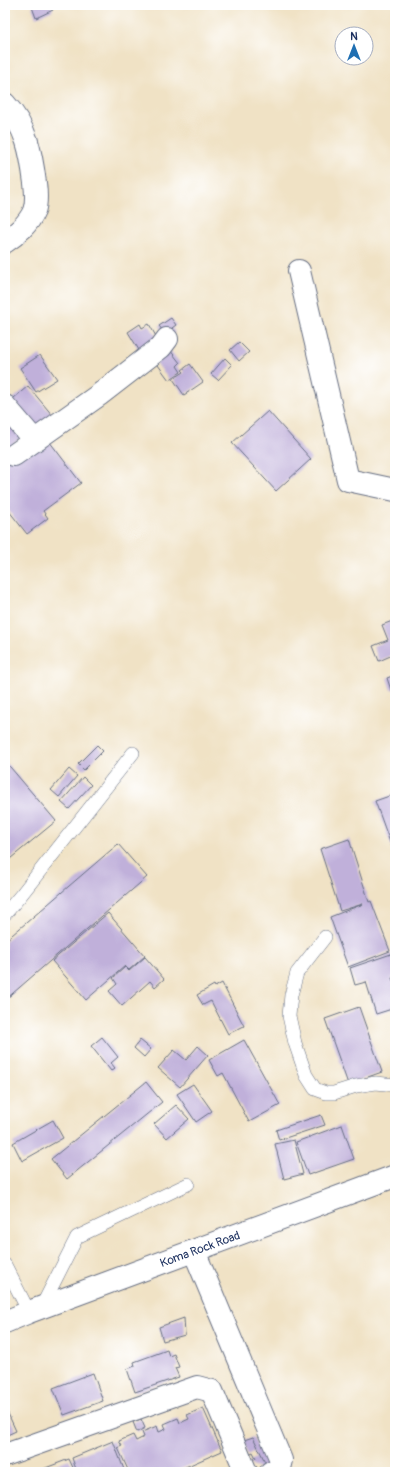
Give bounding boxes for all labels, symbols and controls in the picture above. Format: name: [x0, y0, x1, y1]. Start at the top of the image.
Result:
north arrow: [334, 26, 374, 66]
text: N: [350, 30, 358, 43]
street label: Koma Rock Road: [158, 1228, 242, 1271]

